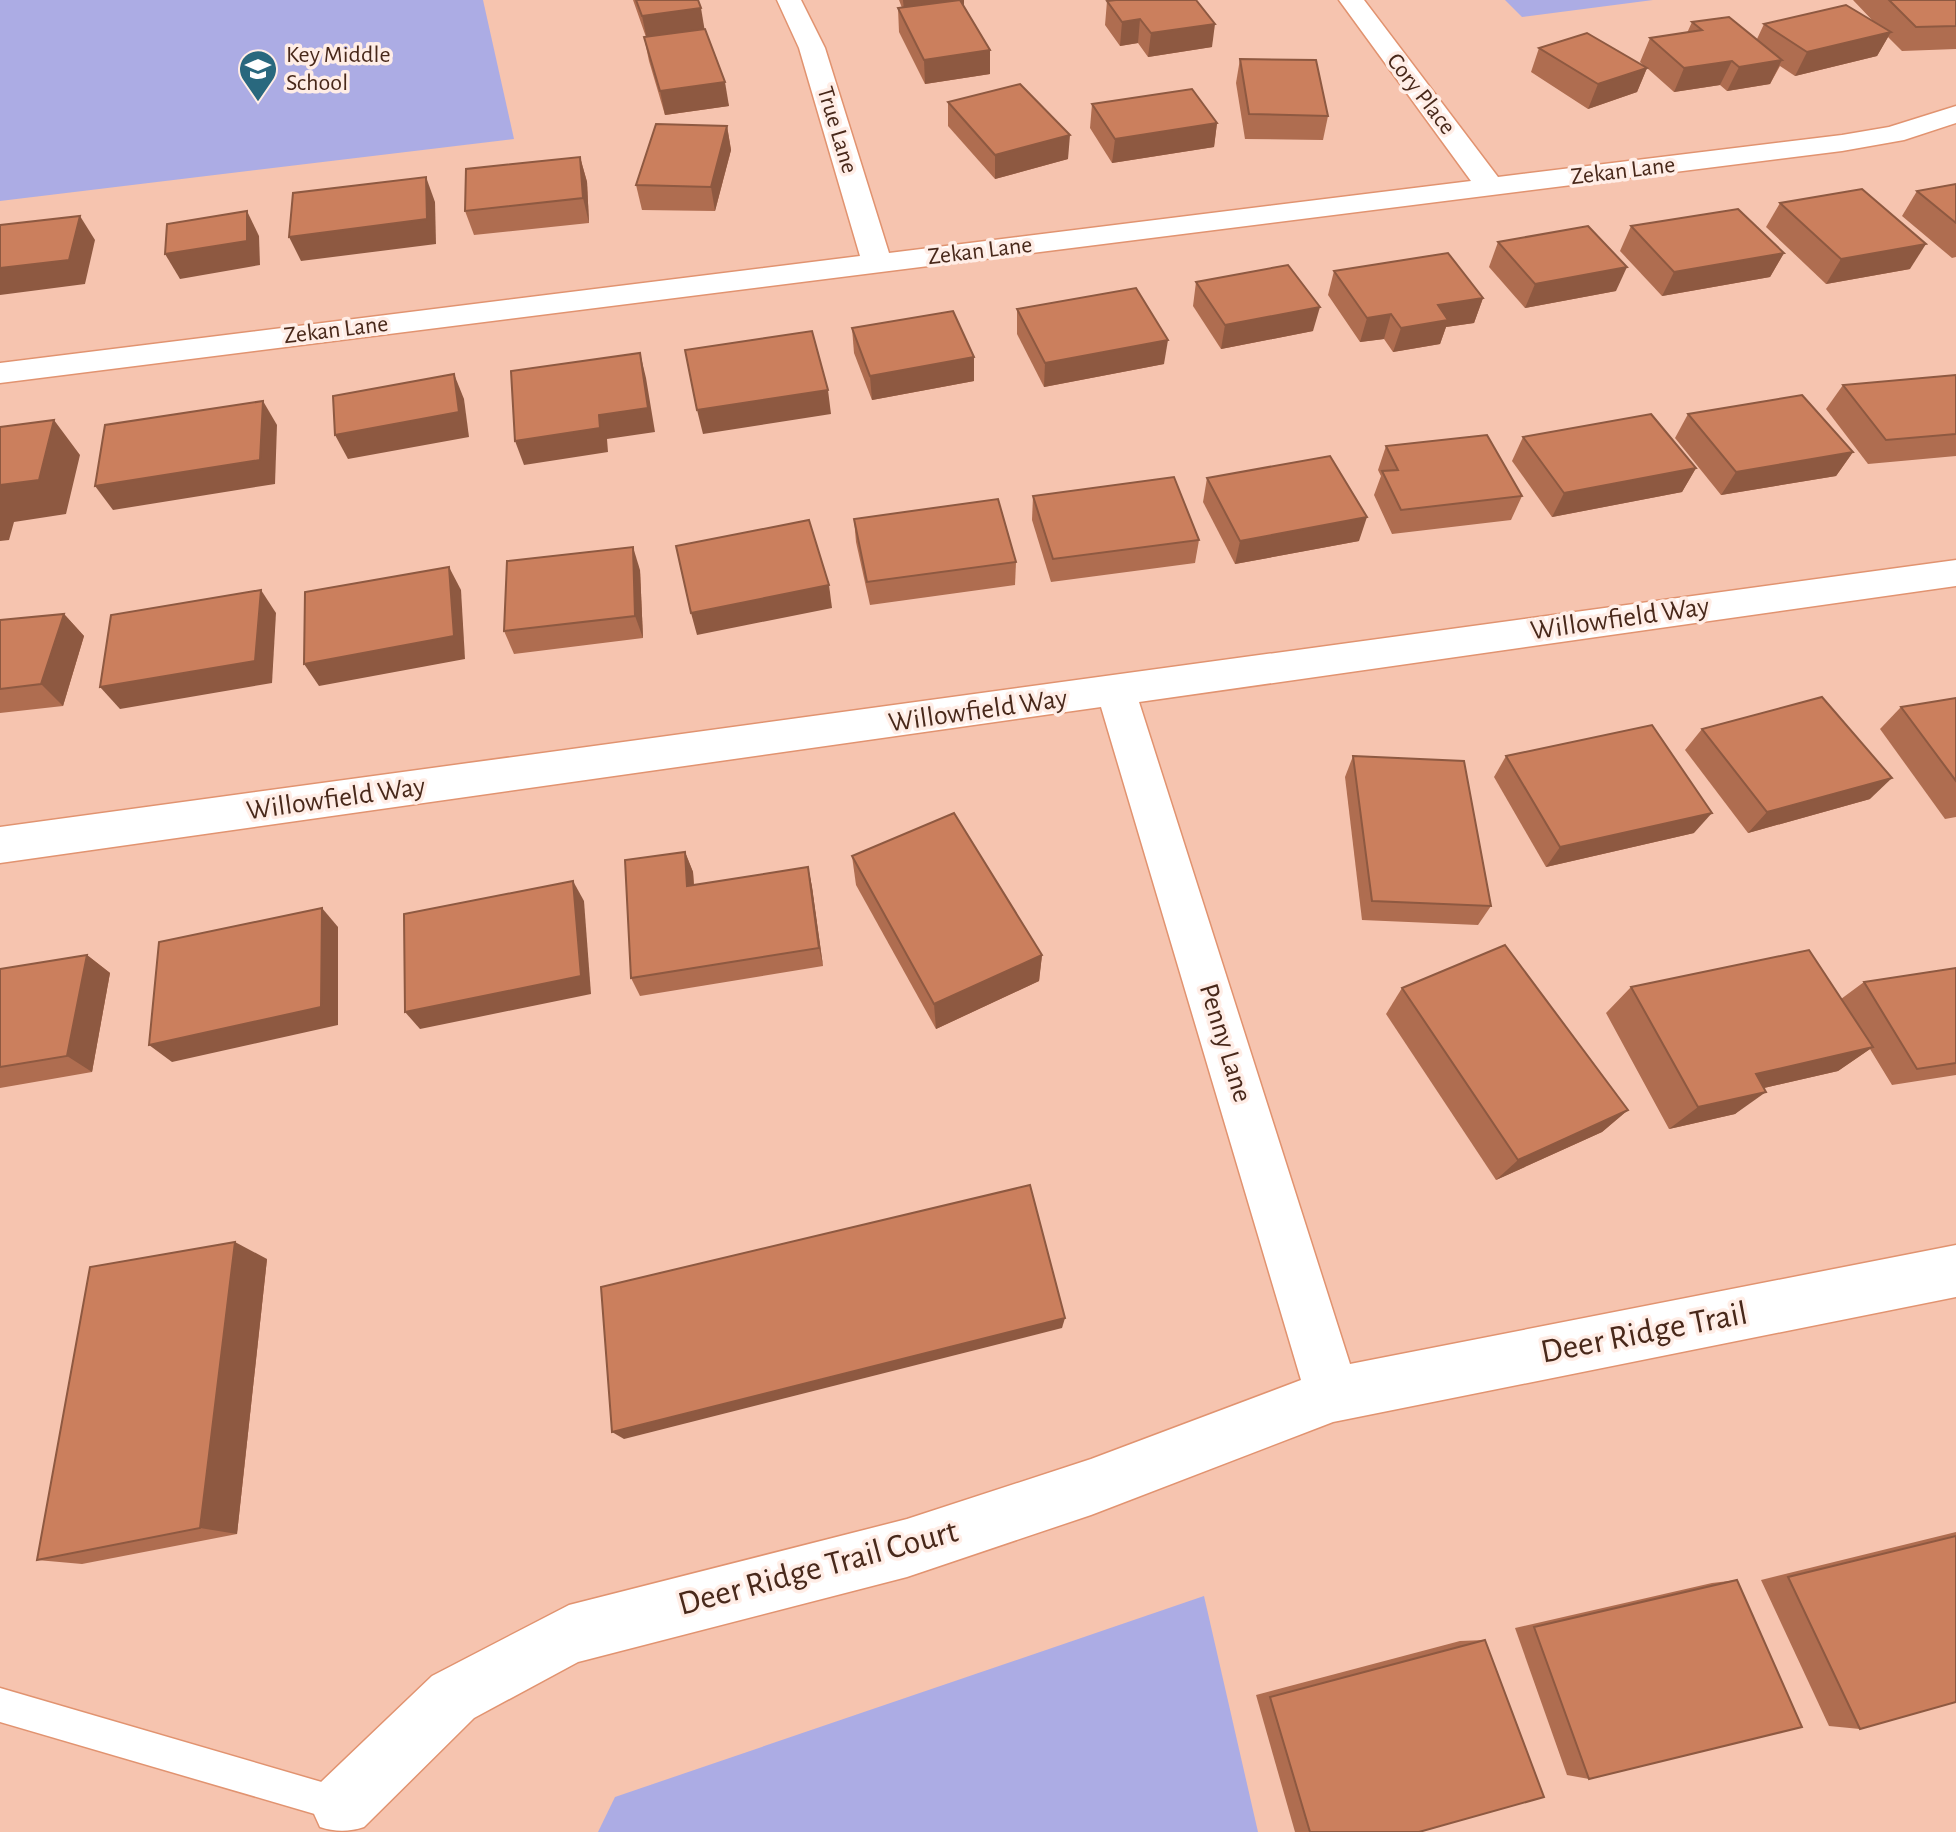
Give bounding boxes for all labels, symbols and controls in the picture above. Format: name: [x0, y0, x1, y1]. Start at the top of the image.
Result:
place label: Key Middle School: [286, 43, 390, 95]
school or university icon: Key Middle School: [237, 48, 279, 103]
street label: Cory Place: [1382, 49, 1460, 139]
street label: True Lane: [812, 84, 862, 176]
street label: Zekan Lane: [1569, 153, 1677, 189]
street label: Zekan Lane: [926, 233, 1034, 269]
street label: Zekan Lane: [282, 312, 390, 348]
street label: Willowfield Way: [1529, 593, 1711, 645]
street label: Willowfield Way: [887, 685, 1069, 737]
street label: Willowfield Way: [245, 773, 427, 825]
street label: Penny Lane: [1194, 980, 1256, 1106]
street label: Deer Ridge Trail: [1538, 1296, 1750, 1370]
street label: Deer Ridge Trail Court: [674, 1514, 962, 1622]

